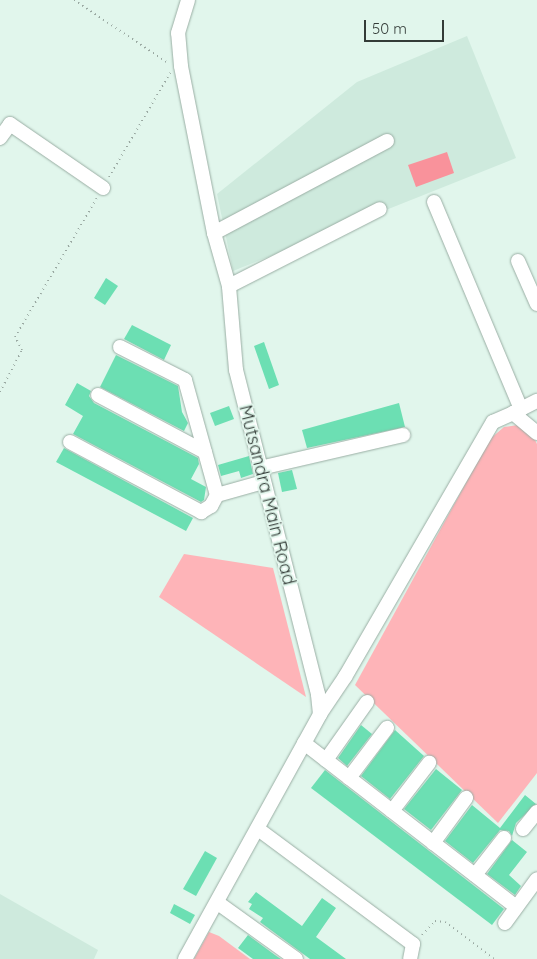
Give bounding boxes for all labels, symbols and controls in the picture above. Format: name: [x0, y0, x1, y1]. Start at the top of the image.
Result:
scale bar: [367, 10, 447, 42]
text: 50 m: [372, 19, 407, 38]
street label: Mutsandra Main Road: [234, 403, 300, 587]

